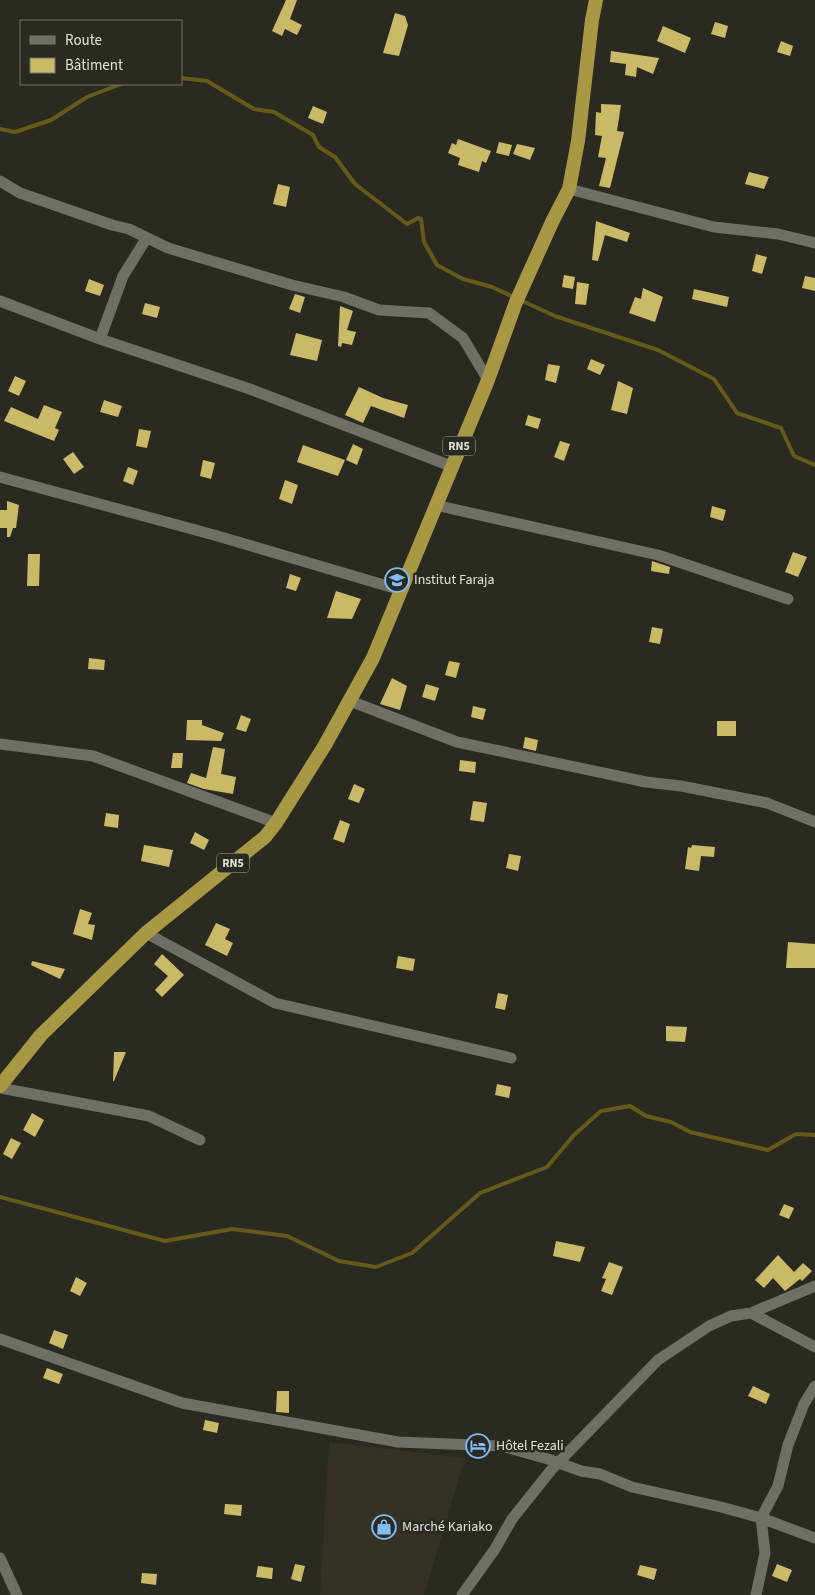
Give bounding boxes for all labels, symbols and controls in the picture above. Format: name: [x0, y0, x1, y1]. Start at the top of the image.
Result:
legend: [20, 20, 182, 85]
text: Route: [65, 30, 102, 51]
text: Bâtiment: [65, 55, 123, 76]
road number: RN5: [443, 436, 475, 456]
school or university icon: Institut Faraja: [384, 567, 410, 593]
place label: Institut Faraja: [414, 570, 495, 590]
road number: RN5: [217, 854, 249, 872]
hotel icon: Hôtel Fezali: [465, 1433, 491, 1459]
place label: Hôtel Fezali: [496, 1436, 564, 1456]
shop icon: Marché Kariako: [371, 1514, 397, 1540]
place label: Marché Kariako: [402, 1517, 492, 1537]

